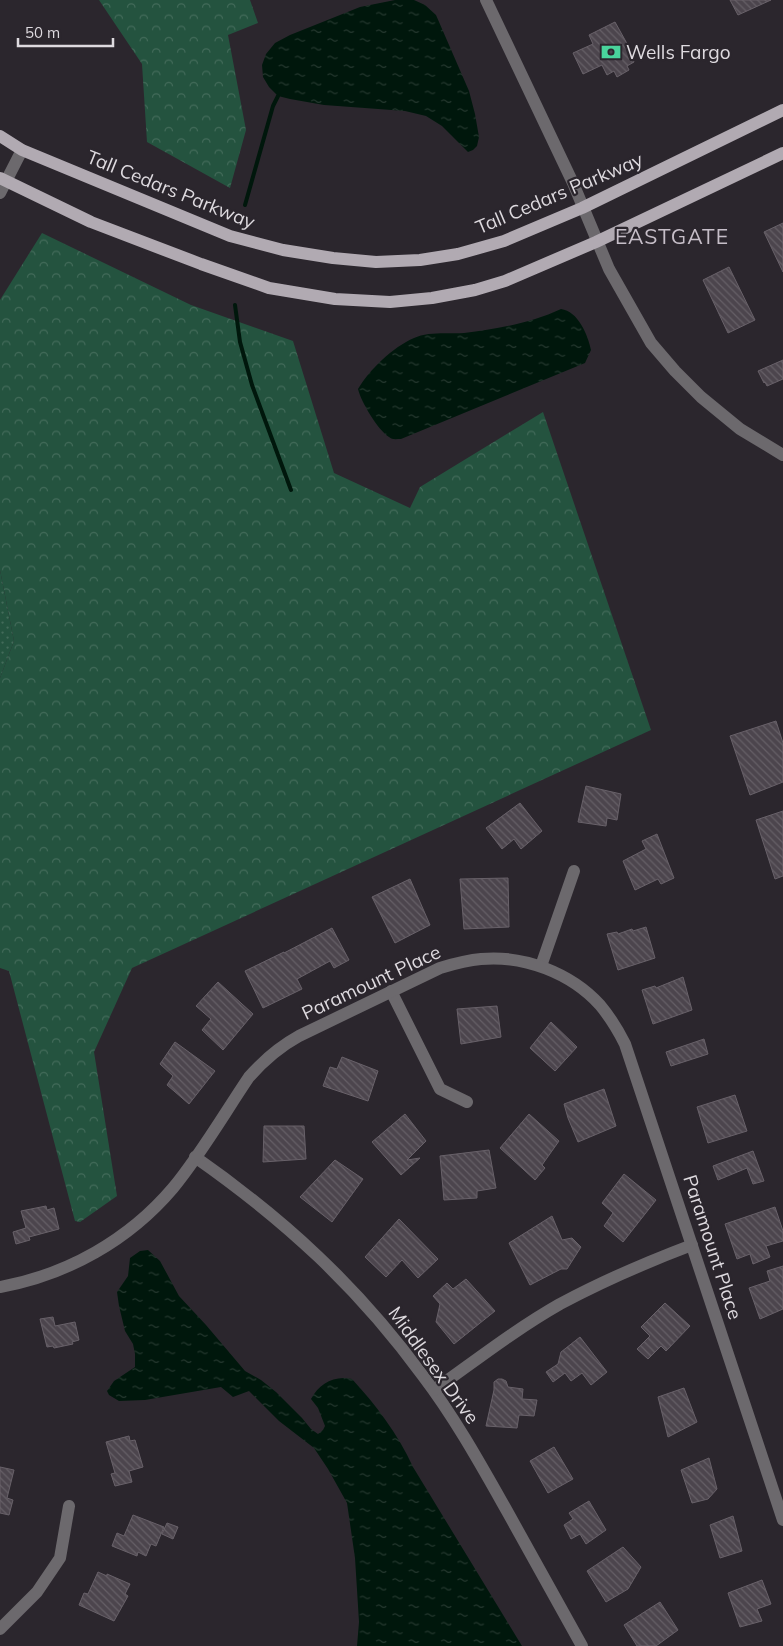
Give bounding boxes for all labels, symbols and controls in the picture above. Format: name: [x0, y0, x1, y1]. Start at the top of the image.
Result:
scale bar: [18, 15, 112, 47]
text: 50 m: [25, 23, 60, 42]
place label: Wells Fargo: [626, 40, 731, 64]
bank icon: Wells Fargo: [600, 41, 622, 63]
street label: Tall Cedars Parkway: [83, 144, 259, 234]
street label: Tall Cedars Parkway: [472, 147, 646, 239]
district label: EASTGATE: [615, 223, 729, 249]
street label: Paramount Place: [298, 939, 444, 1025]
street label: Paramount Place: [678, 1172, 748, 1322]
street label: Middlesex Drive: [383, 1302, 485, 1428]

